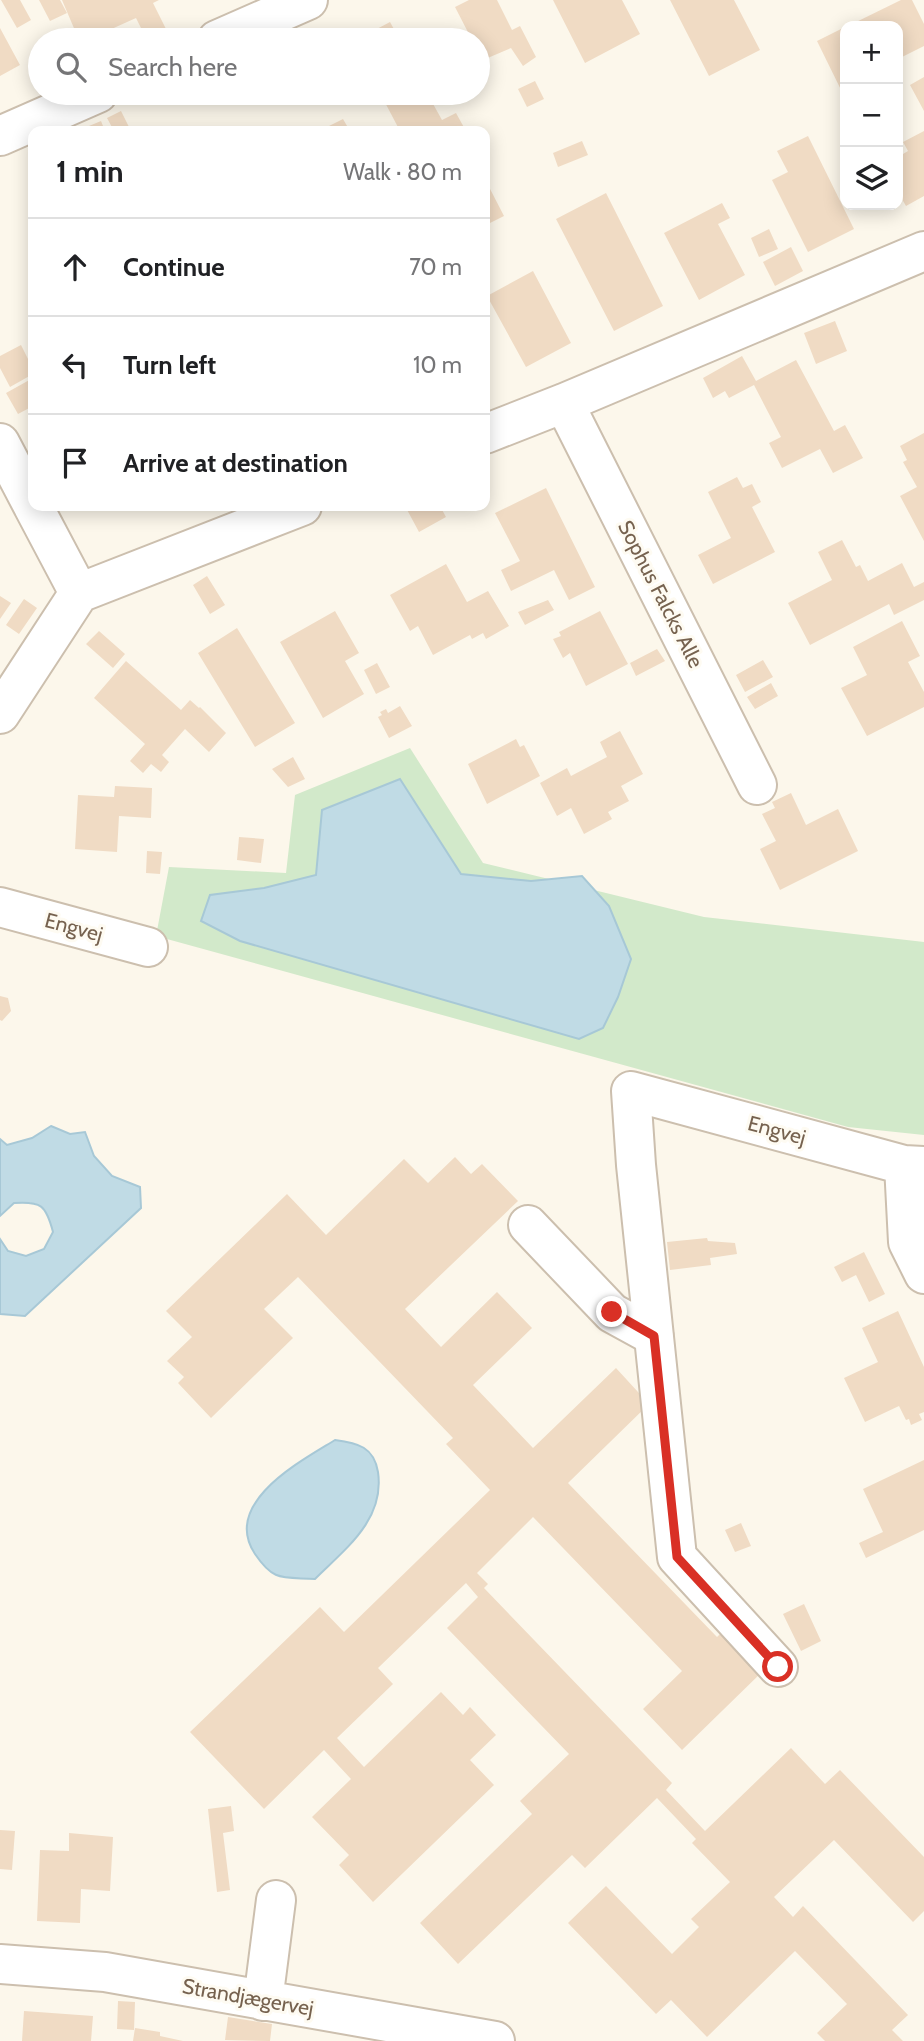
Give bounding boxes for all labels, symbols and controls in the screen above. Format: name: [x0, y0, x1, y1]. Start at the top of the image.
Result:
map controls: [840, 21, 903, 210]
button: +: [840, 21, 903, 84]
search box: [28, 28, 490, 105]
icon: search: [52, 48, 90, 86]
text: Search here: [108, 51, 237, 83]
button: −: [840, 84, 903, 147]
button: layers: [840, 147, 903, 210]
text: 1 min: [56, 153, 124, 190]
text: Walk · 80 m: [343, 158, 462, 186]
icon: ahead: [56, 248, 94, 286]
text: Continue: [123, 251, 225, 283]
text: 70 m: [409, 253, 462, 281]
icon: left: [56, 346, 94, 384]
text: Turn left: [123, 349, 216, 381]
text: 10 m: [413, 351, 462, 379]
icon: arrive: [56, 444, 94, 482]
text: Arrive at destination: [123, 447, 348, 479]
street label: Sophus Falcks Alle: [613, 516, 709, 672]
street label: Engvej: [42, 907, 106, 948]
street label: Engvej: [745, 1110, 809, 1151]
route end: [596, 1296, 627, 1327]
route start: [762, 1651, 793, 1682]
street label: Strandjægervej: [180, 1973, 316, 2022]

